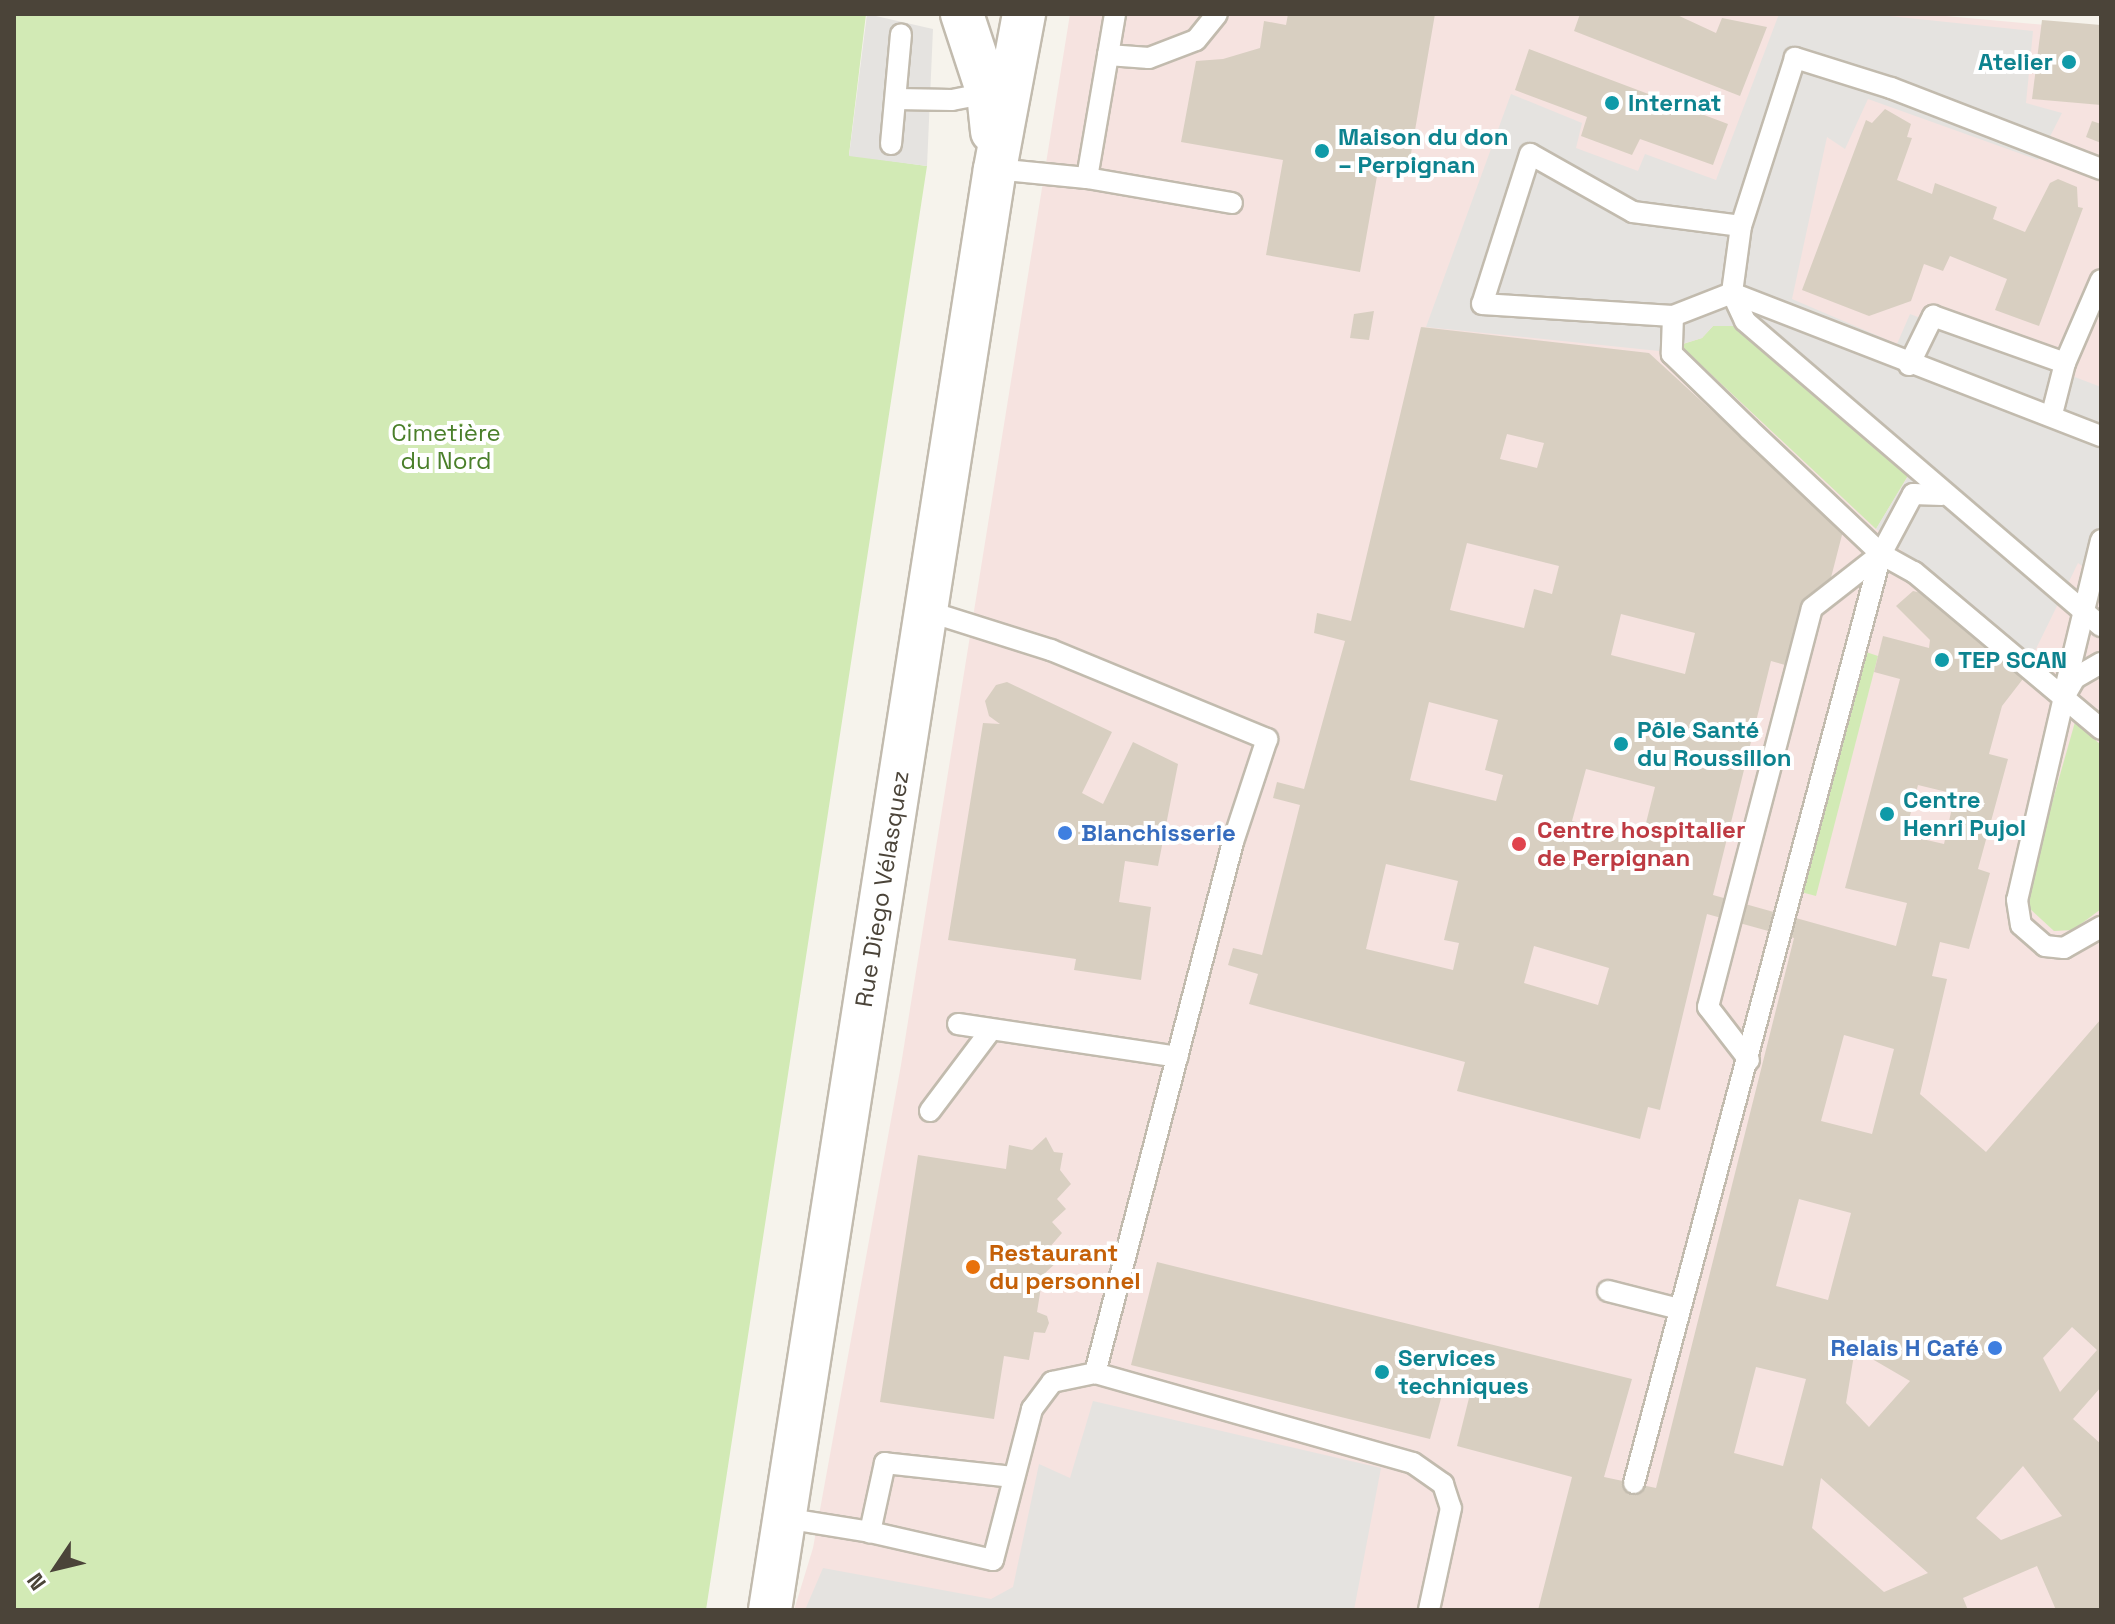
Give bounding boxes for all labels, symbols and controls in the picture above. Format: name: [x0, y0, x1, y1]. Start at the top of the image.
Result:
place label: Atelier: [1978, 48, 2053, 76]
marker: Atelier: [2060, 53, 2078, 71]
place label: Internat: [1628, 89, 1721, 117]
marker: Internat: [1603, 94, 1621, 112]
place label: Maison du don – Perpignan: [1338, 123, 1509, 179]
marker: Maison du don – Perpignan: [1313, 142, 1331, 160]
park label: Cimetière du Nord: [391, 419, 501, 475]
place label: TEP SCAN: [1958, 646, 2067, 674]
marker: TEP SCAN: [1933, 651, 1951, 669]
place label: Pôle Santé du Roussillon: [1637, 716, 1792, 772]
marker: Pôle Santé du Roussillon: [1612, 735, 1630, 753]
street label: Rue Diego Vélasquez: [849, 768, 915, 1010]
place label: Centre Henri Pujol: [1903, 786, 2026, 842]
marker: Centre Henri Pujol: [1878, 805, 1896, 823]
place label: Centre hospitalier de Perpignan: [1537, 816, 1745, 872]
place label: Blanchisserie: [1081, 819, 1236, 847]
marker: Blanchisserie: [1056, 824, 1074, 842]
marker: Centre hospitalier de Perpignan: [1508, 833, 1530, 855]
place label: Restaurant du personnel: [989, 1239, 1141, 1295]
marker: Restaurant du personnel: [964, 1258, 982, 1276]
place label: Relais H Café: [1830, 1334, 1979, 1362]
marker: Relais H Café: [1986, 1339, 2004, 1357]
place label: Services techniques: [1398, 1344, 1529, 1400]
marker: Services techniques: [1373, 1363, 1391, 1381]
north arrow: [16, 1528, 96, 1608]
text: N: [21, 1568, 52, 1596]

